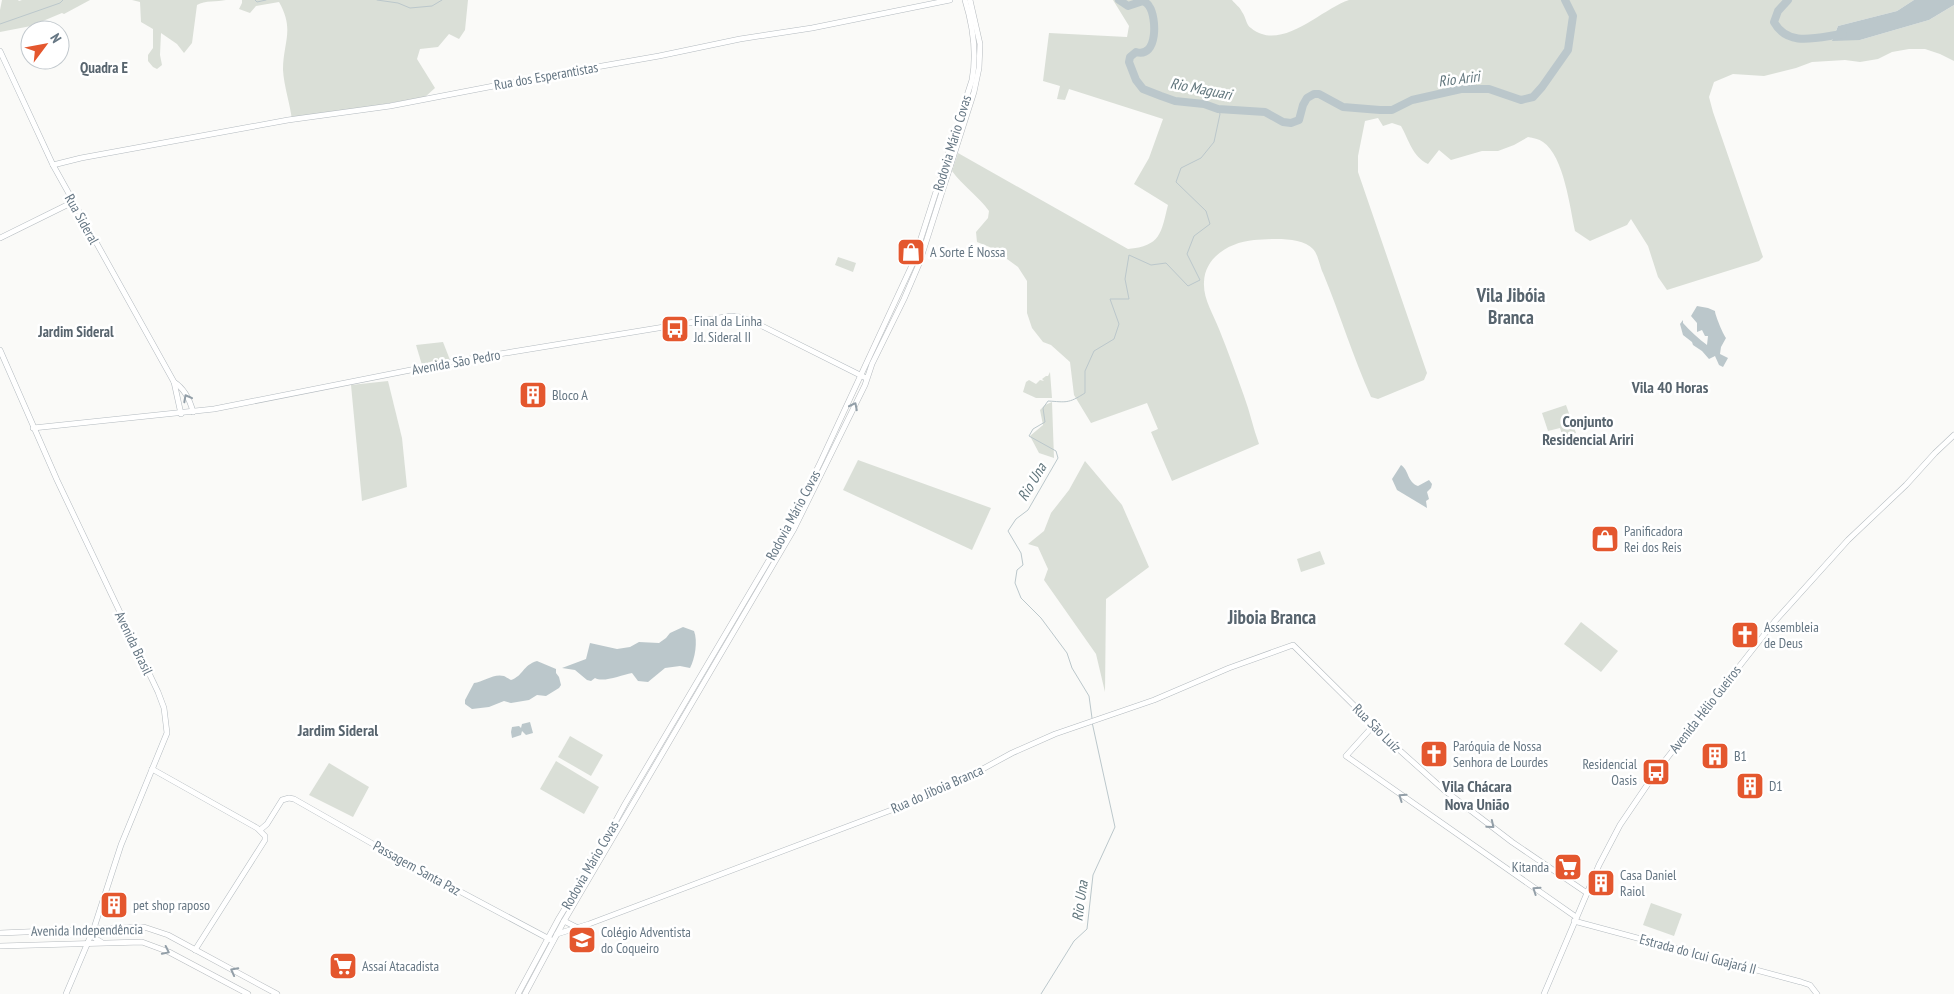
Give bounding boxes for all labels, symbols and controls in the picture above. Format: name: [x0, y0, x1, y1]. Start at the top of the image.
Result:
north arrow: [20, 20, 70, 70]
text: N: [46, 30, 66, 46]
district label: Quadra E: [80, 58, 128, 77]
street label: Rua dos Esperantistas: [493, 58, 600, 94]
water label: Rio Ariri: [1437, 66, 1482, 90]
water label: Rio Maguari: [1169, 73, 1235, 104]
street label: Rodovia Mário Covas: [929, 93, 975, 193]
street label: Rua Sideral: [61, 191, 104, 248]
shop icon: A Sorte É Nossa: [896, 237, 926, 267]
place label: A Sorte É Nossa: [930, 243, 1005, 261]
district label: Vila Jibóia Branca: [1476, 283, 1546, 329]
place label: Final da Linha Jd. Sideral II: [693, 312, 762, 346]
bus stop icon: Final da Linha Jd. Sideral II: [660, 314, 690, 344]
district label: Jardim Sideral: [37, 322, 114, 341]
street label: Avenida São Pedro: [410, 345, 502, 379]
district label: Vila 40 Horas: [1631, 377, 1709, 397]
building icon: Bloco A: [518, 380, 548, 410]
place label: Bloco A: [552, 386, 588, 404]
one-way arrow: [183, 395, 193, 404]
one-way arrow: [848, 402, 858, 411]
district label: Conjunto Residencial Ariri: [1542, 411, 1634, 449]
water label: Rio Una: [1013, 459, 1051, 504]
street label: Rodovia Mário Covas: [762, 467, 824, 563]
place label: Panificadora Rei dos Reis: [1624, 522, 1683, 556]
shop icon: Panificadora Rei dos Reis: [1590, 524, 1620, 554]
district label: Jiboia Branca: [1227, 605, 1316, 629]
street label: Avenida Brasil: [111, 608, 157, 678]
place label: Assembleia de Deus: [1764, 618, 1819, 652]
church icon: Assembleia de Deus: [1730, 620, 1760, 650]
street label: Avenida Hélio Gueiros: [1665, 661, 1745, 756]
street label: Rua São Luíz: [1349, 700, 1405, 756]
district label: Jardim Sideral: [297, 720, 378, 740]
place label: Paróquia de Nossa Senhora de Lourdes: [1453, 737, 1548, 771]
church icon: Paróquia de Nossa Senhora de Lourdes: [1419, 739, 1449, 769]
building icon: B1: [1700, 741, 1730, 771]
place label: B1: [1734, 747, 1747, 765]
place label: Residencial Oasis: [1582, 755, 1638, 789]
bus stop icon: Residencial Oasis: [1641, 757, 1671, 787]
street label: Rua do Jiboia Branca: [888, 761, 986, 817]
building icon: D1: [1735, 771, 1765, 801]
district label: Vila Chácara Nova União: [1441, 776, 1512, 814]
place label: D1: [1769, 777, 1783, 795]
one-way arrow: [1399, 794, 1408, 803]
street label: Rodovia Mário Covas: [557, 817, 623, 913]
one-way arrow: [1485, 819, 1494, 827]
street label: Passagem Santa Paz: [370, 837, 464, 899]
supermarket icon: Kitanda: [1553, 852, 1583, 882]
place label: Kitanda: [1512, 858, 1549, 876]
place label: Casa Daniel Raiol: [1620, 866, 1677, 900]
building icon: Casa Daniel Raiol: [1586, 868, 1616, 898]
water label: Rio Una: [1067, 879, 1092, 922]
one-way arrow: [1532, 887, 1541, 896]
building icon: pet shop raposo: [99, 890, 129, 920]
place label: pet shop raposo: [133, 896, 210, 914]
street label: Avenida Independência: [31, 920, 143, 940]
place label: Colégio Adventista do Coqueiro: [601, 923, 691, 957]
school or university icon: Colégio Adventista do Coqueiro: [567, 925, 597, 955]
street label: Estrada do Icui Guajará II: [1638, 930, 1758, 978]
one-way arrow: [161, 945, 170, 955]
supermarket icon: Assaí Atacadista: [328, 951, 358, 981]
place label: Assaí Atacadista: [362, 957, 439, 975]
one-way arrow: [231, 967, 240, 977]

